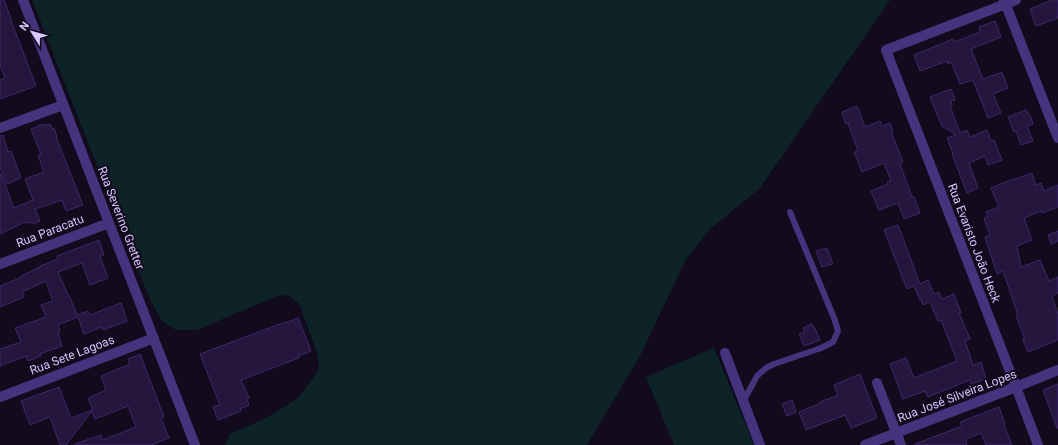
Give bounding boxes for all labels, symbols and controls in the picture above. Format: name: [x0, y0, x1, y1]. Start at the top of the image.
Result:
north arrow: [12, 12, 52, 52]
text: N: [17, 19, 32, 33]
street label: Rua Severino Gretter: [95, 165, 147, 271]
street label: Rua Evaristo João Heck: [945, 182, 1004, 305]
street label: Rua Paracatu: [14, 212, 86, 250]
street label: Rua Sete Lagoas: [28, 332, 116, 378]
street label: Rua José Silveira Lopes: [895, 367, 1019, 425]

